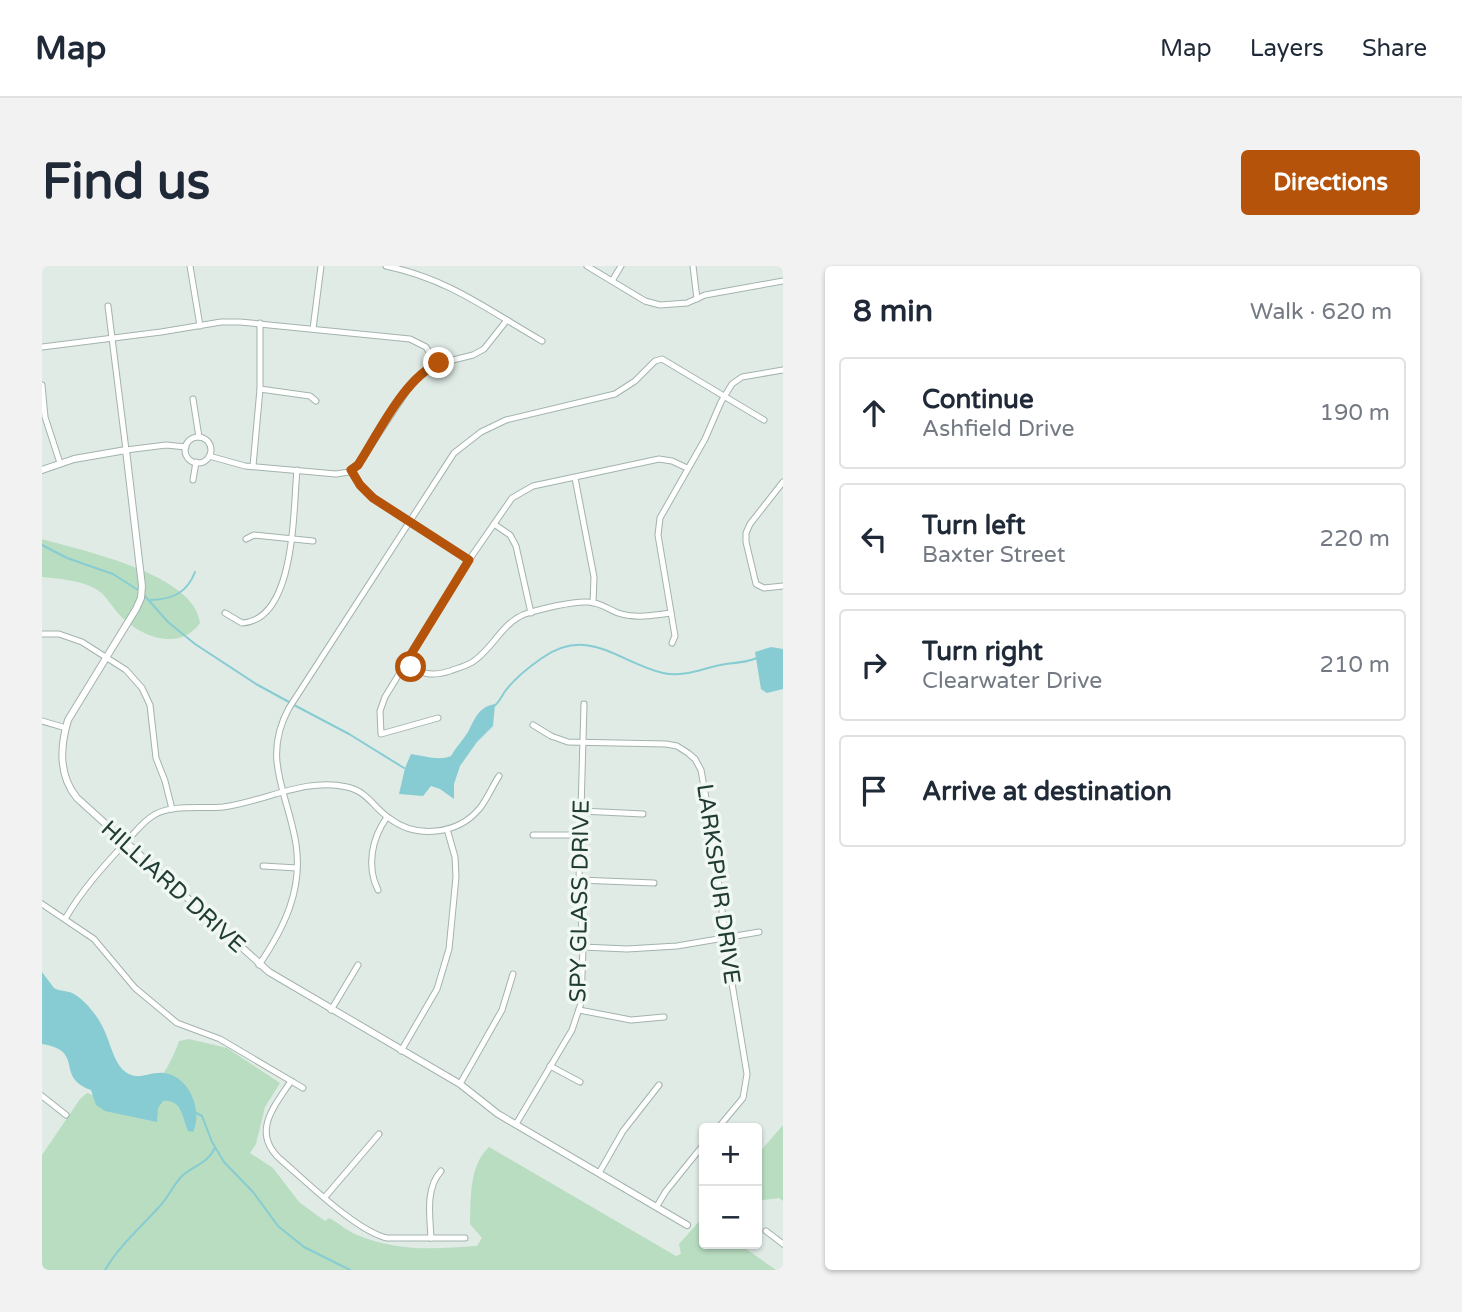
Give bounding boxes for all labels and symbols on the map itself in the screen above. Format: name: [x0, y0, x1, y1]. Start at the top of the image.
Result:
route end: [423, 347, 454, 378]
route start: [395, 651, 426, 682]
street label: LARKSPUR DRIVE: [690, 782, 746, 986]
street label: SPY GLASS DRIVE: [564, 799, 596, 1003]
street label: HILLIARD DRIVE: [95, 815, 251, 959]

